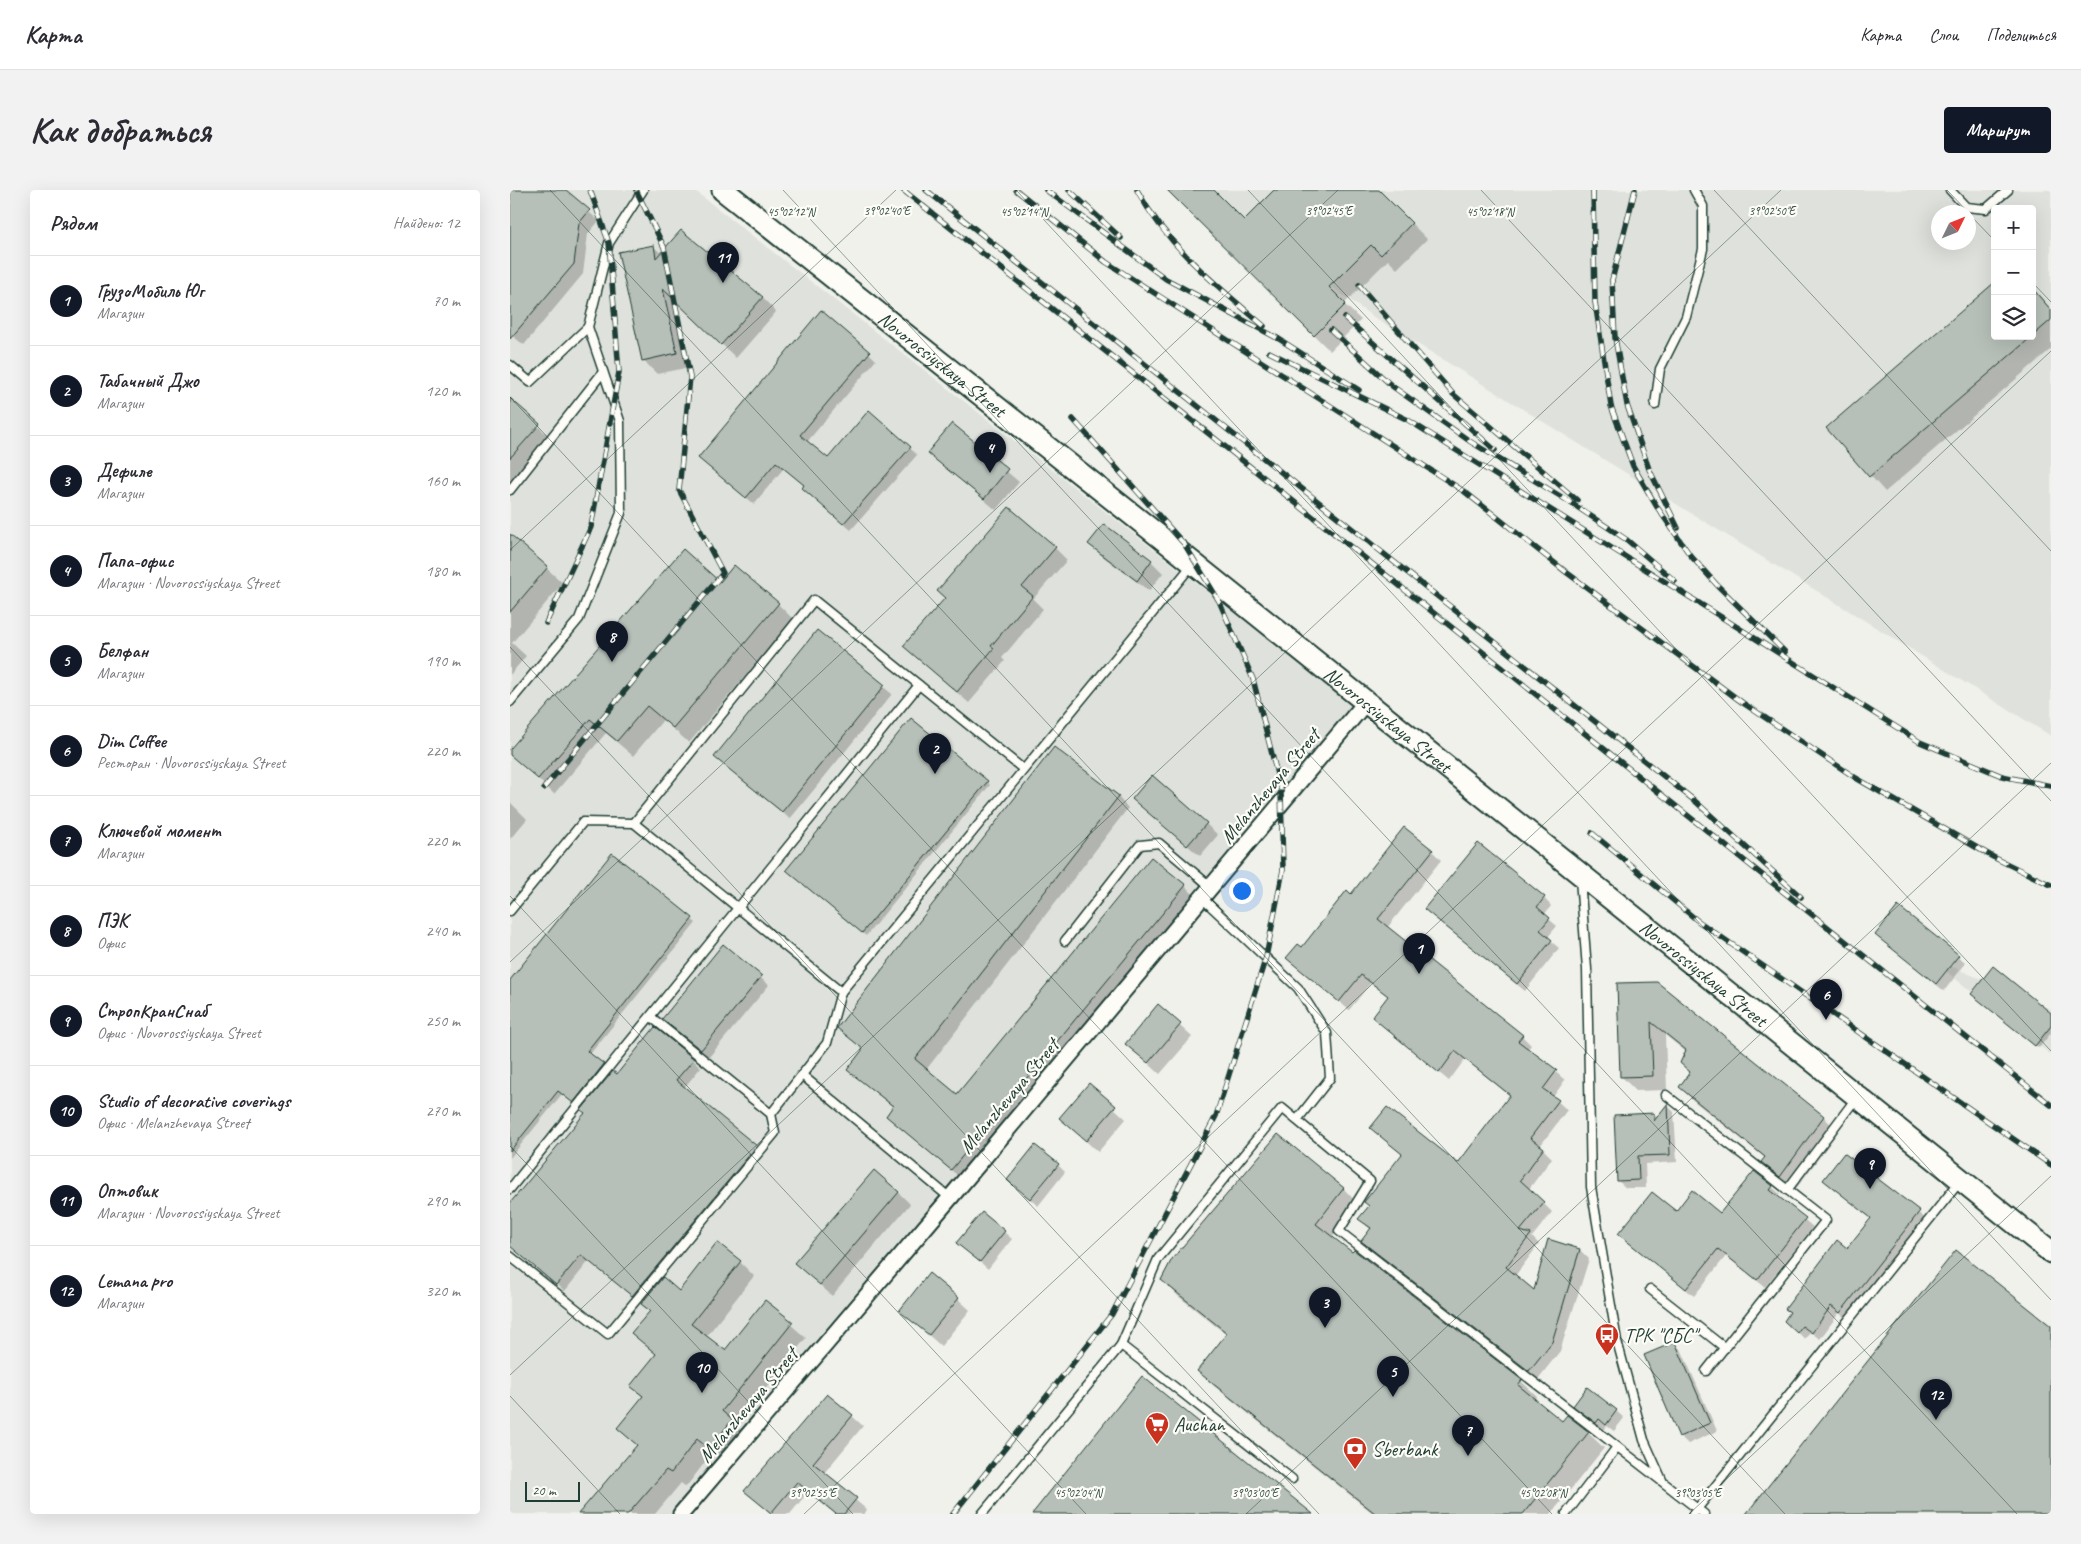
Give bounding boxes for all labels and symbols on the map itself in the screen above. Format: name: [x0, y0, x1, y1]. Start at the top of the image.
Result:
text: 39°02'40"E: [864, 203, 912, 219]
text: 39°02'45"E: [1306, 203, 1354, 219]
text: 39°02'50"E: [1749, 203, 1797, 219]
text: 45°02'12"N: [767, 204, 816, 220]
text: 45°02'14"N: [1000, 204, 1049, 220]
text: 45°02'18"N: [1466, 204, 1515, 220]
north arrow: [1931, 205, 1976, 250]
pin: 11: [707, 242, 739, 283]
street label: Novorossiyskaya Street: [873, 306, 1013, 424]
pin: 4: [974, 432, 1006, 473]
pin: 8: [596, 621, 628, 662]
street label: Novorossiyskaya Street: [1319, 661, 1459, 780]
street label: Melanzhevaya Street: [1215, 721, 1327, 848]
pin: 2: [919, 733, 951, 774]
your location: [1229, 878, 1255, 904]
street label: Novorossiyskaya Street: [1635, 914, 1774, 1033]
pin: 1: [1403, 933, 1435, 974]
pin: 6: [1810, 979, 1842, 1020]
street label: Melanzhevaya Street: [954, 1031, 1066, 1158]
pin: 9: [1854, 1148, 1886, 1189]
pin: 3: [1309, 1287, 1341, 1328]
bus stop icon: ТРК "СБС": [1594, 1322, 1620, 1356]
place label: ТРК "СБС": [1624, 1323, 1701, 1348]
street label: Melanzhevaya Street: [693, 1340, 805, 1467]
pin: 10: [686, 1352, 718, 1393]
pin: 5: [1377, 1356, 1409, 1397]
pin: 12: [1920, 1379, 1952, 1420]
supermarket icon: Auchan: [1144, 1411, 1170, 1445]
place label: Auchan: [1174, 1412, 1225, 1437]
pin: 7: [1452, 1415, 1484, 1456]
bank icon: Sberbank: [1342, 1436, 1368, 1470]
place label: Sberbank: [1372, 1437, 1439, 1462]
scale bar: [525, 1479, 580, 1502]
text: 39°02'55"E: [790, 1485, 838, 1501]
text: 45°02'04"N: [1054, 1485, 1103, 1501]
text: 39°03'00"E: [1232, 1485, 1280, 1501]
text: 45°02'08"N: [1519, 1485, 1568, 1501]
text: 39°03'05"E: [1675, 1485, 1723, 1501]

